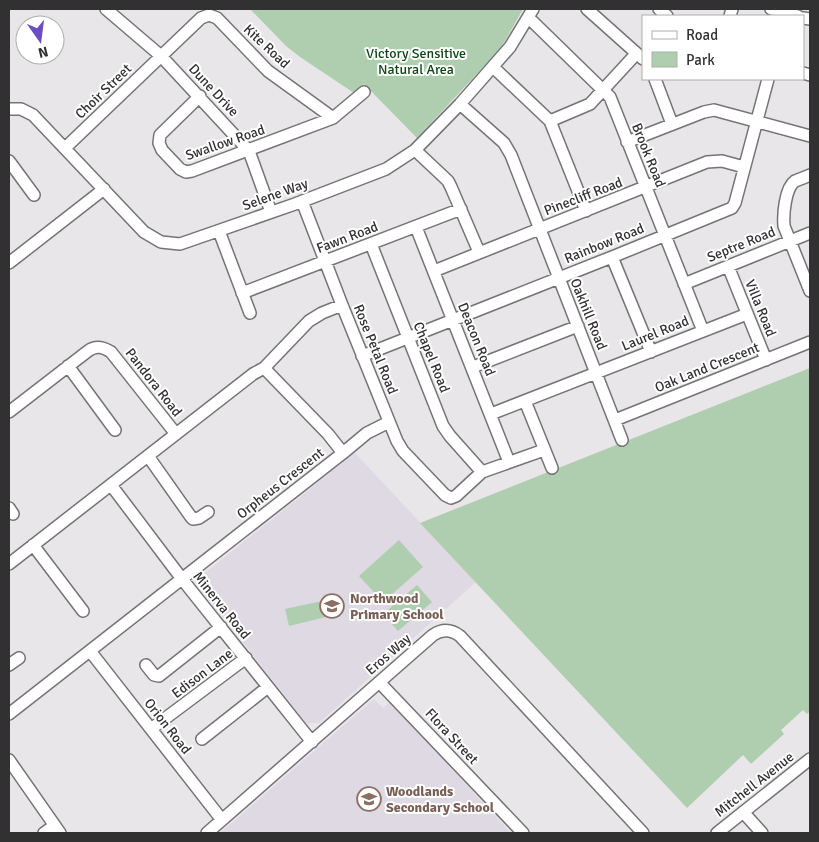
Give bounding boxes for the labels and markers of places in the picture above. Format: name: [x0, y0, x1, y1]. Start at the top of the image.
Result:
place label: Northwood Primary School: [350, 590, 444, 623]
school or university icon: Northwood Primary School: [319, 593, 345, 619]
place label: Woodlands Secondary School: [386, 783, 495, 816]
school or university icon: Woodlands Secondary School: [356, 786, 382, 812]

